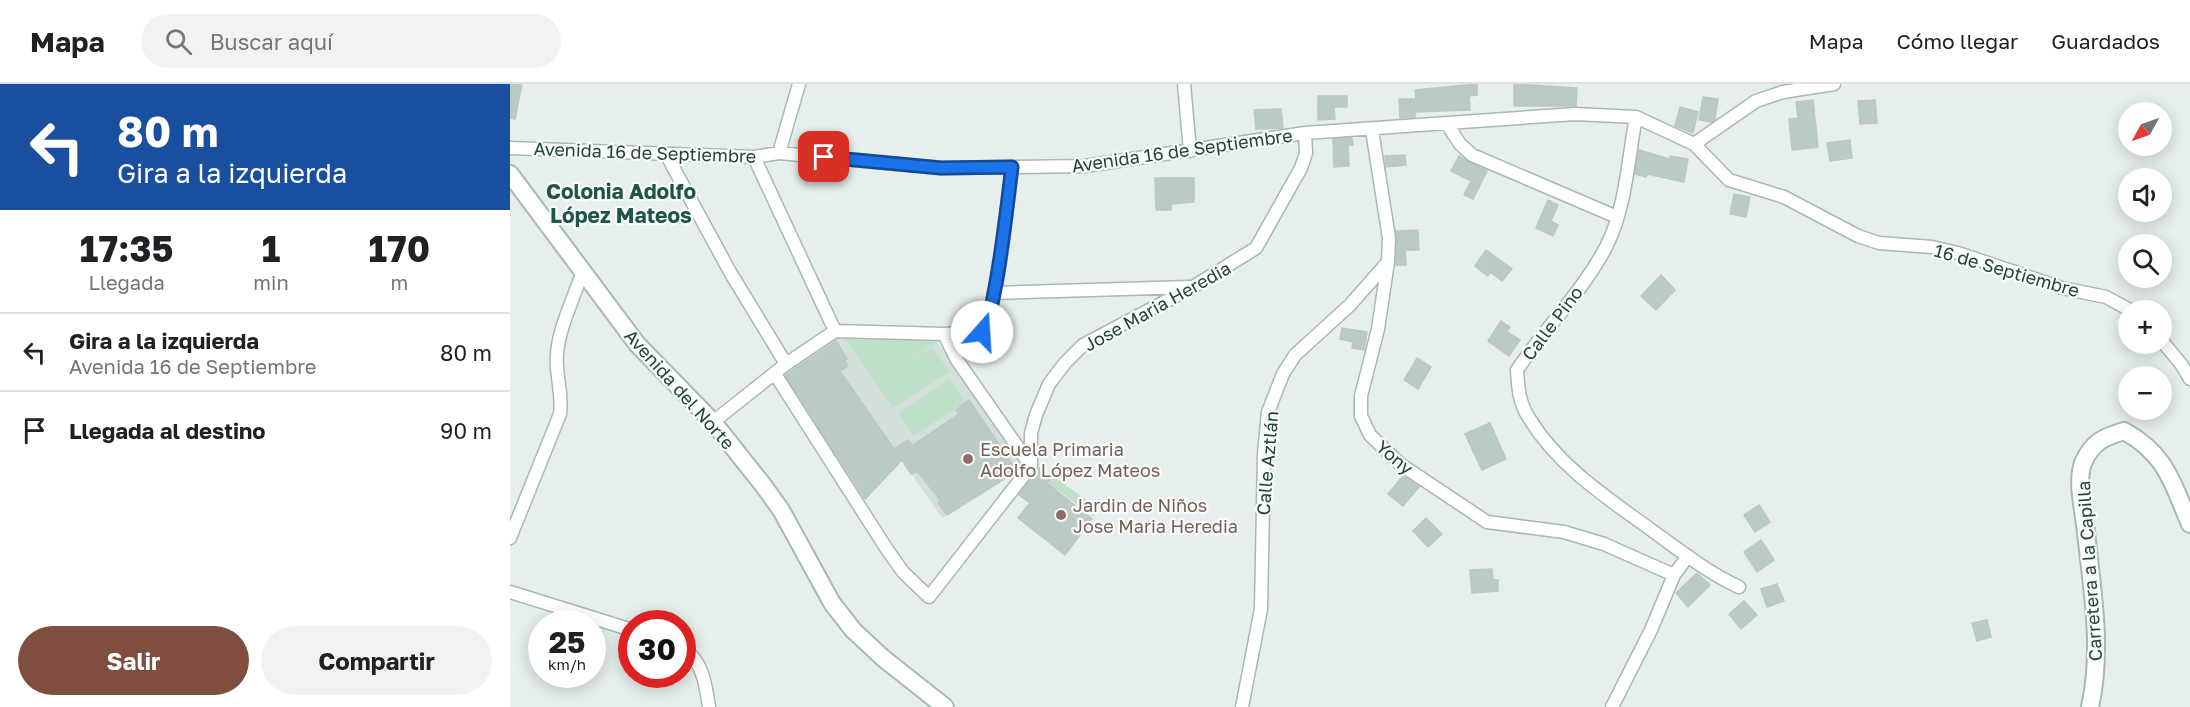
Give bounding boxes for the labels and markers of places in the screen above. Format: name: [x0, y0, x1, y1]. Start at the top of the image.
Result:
pin: [798, 131, 849, 182]
place label: Escuela Primaria Adolfo López Mateos: [980, 438, 1160, 481]
marker: Escuela Primaria Adolfo López Mateos: [961, 452, 975, 466]
place label: Jardin de Niños Jose Maria Heredia: [1073, 494, 1238, 537]
marker: Jardin de Niños Jose Maria Heredia: [1054, 508, 1068, 522]

